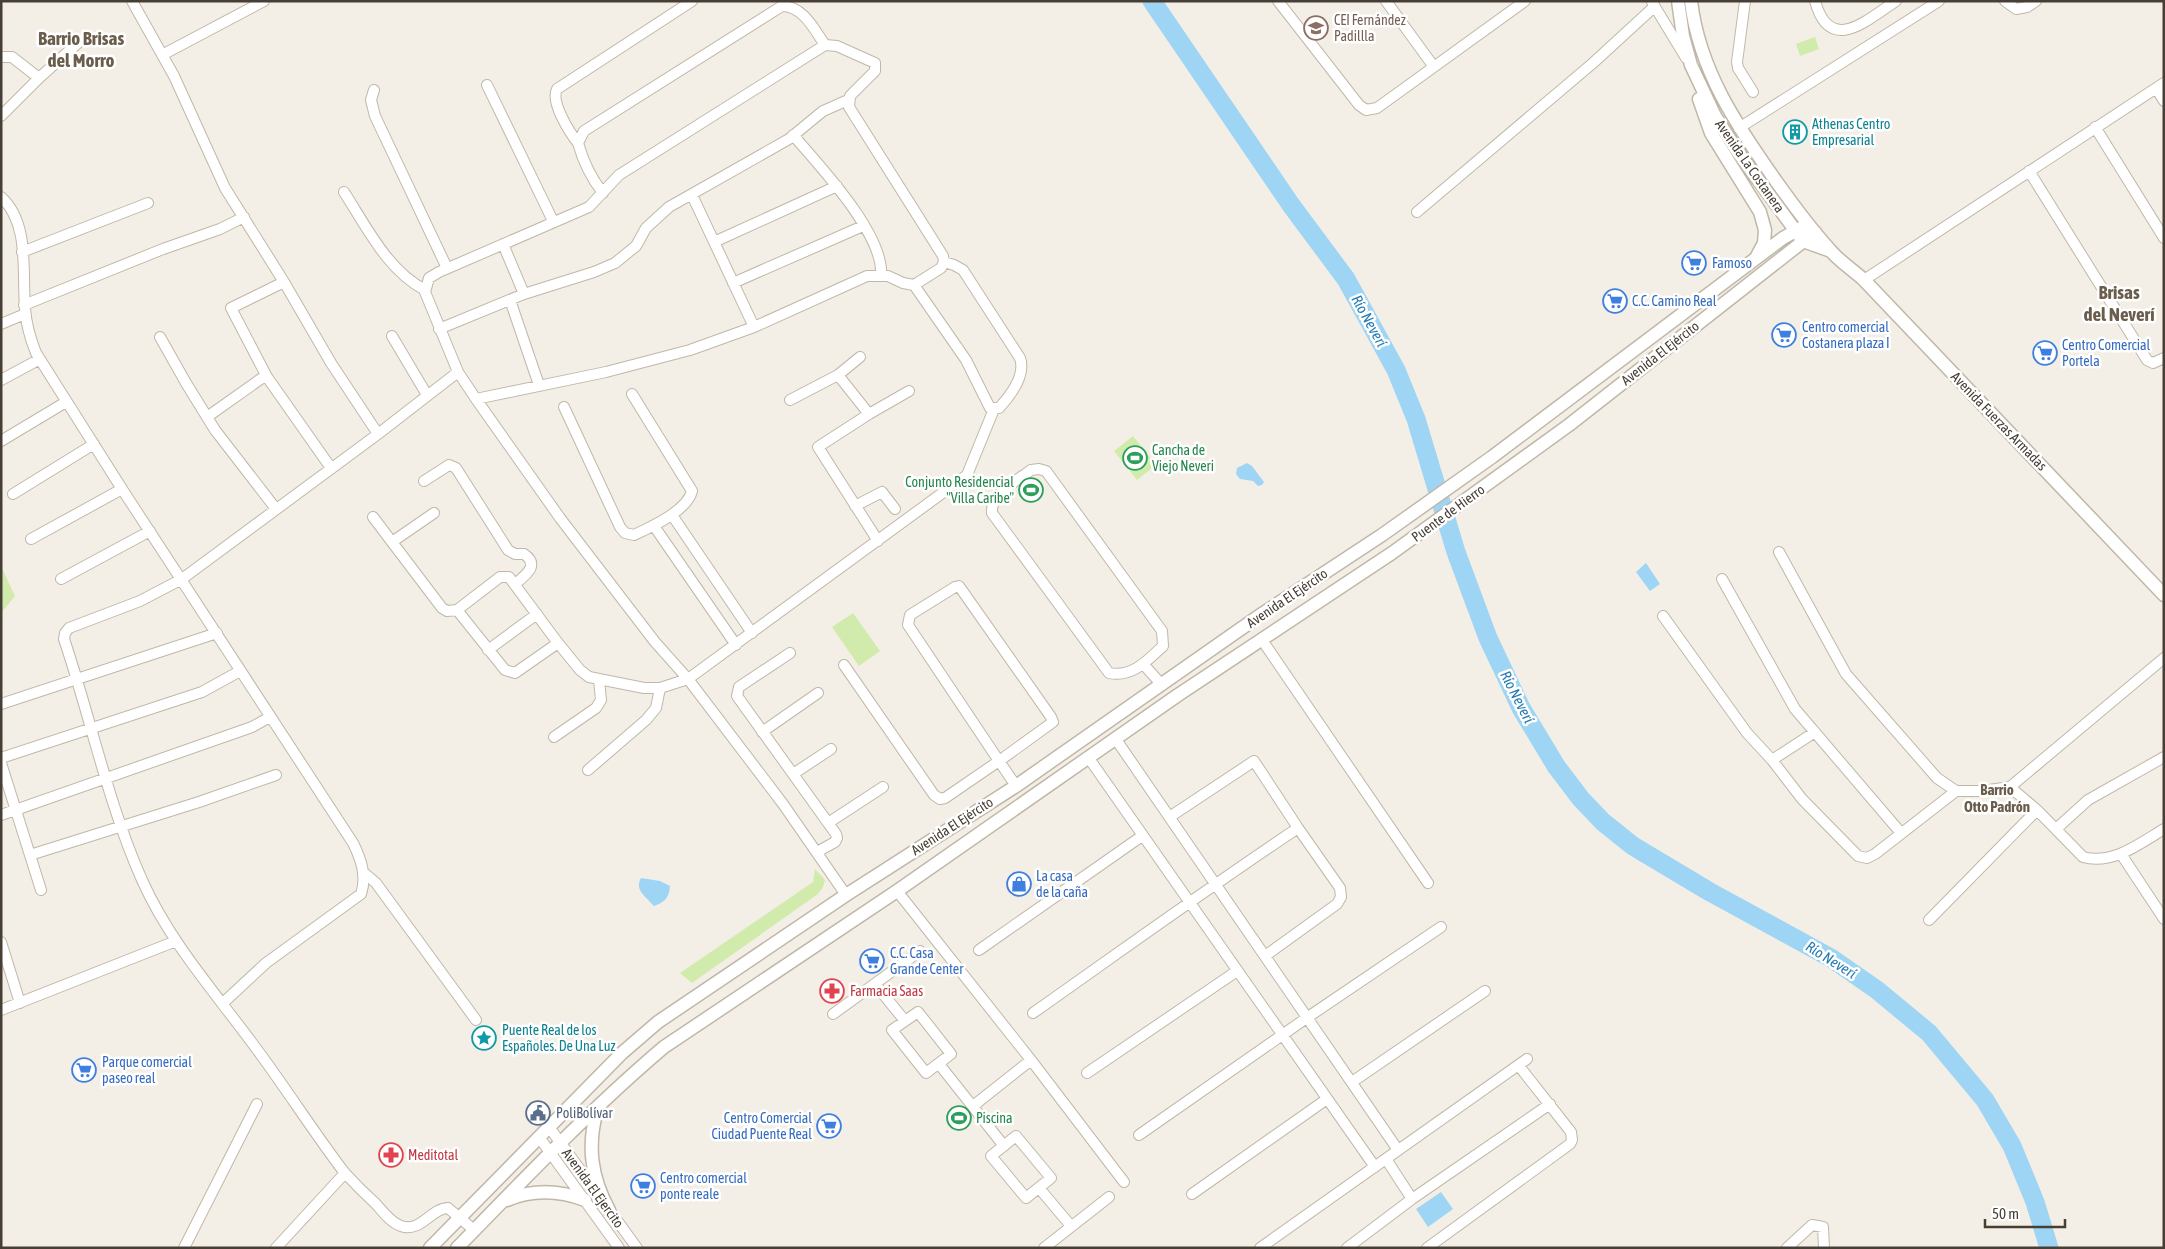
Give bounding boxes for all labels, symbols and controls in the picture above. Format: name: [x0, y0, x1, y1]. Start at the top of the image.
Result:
place label: CEI Fernández Padillla: [1334, 12, 1406, 44]
school or university icon: CEI Fernández Padillla: [1303, 15, 1329, 41]
district label: Barrio Brisas del Morro: [38, 27, 124, 71]
place label: Athenas Centro Empresarial: [1812, 116, 1890, 148]
street label: Avenida La Costanera: [1712, 117, 1788, 215]
building icon: Athenas Centro Empresarial: [1782, 119, 1808, 145]
supermarket icon: Famoso: [1681, 250, 1707, 276]
place label: Famoso: [1712, 255, 1752, 271]
district label: Brisas del Neverí: [2083, 281, 2155, 325]
supermarket icon: C.C. Camino Real: [1602, 288, 1628, 314]
water label: Río Neverí: [1348, 292, 1391, 350]
place label: C.C. Camino Real: [1632, 293, 1717, 309]
street label: Avenida El Ejército: [1618, 318, 1702, 388]
place label: Centro comercial Costanera plaza I: [1802, 319, 1890, 351]
supermarket icon: Centro comercial Costanera plaza I: [1771, 322, 1797, 348]
place label: Centro Comercial Portela: [2062, 337, 2150, 369]
supermarket icon: Centro Comercial Portela: [2032, 340, 2058, 366]
street label: Avenida Fuerzas Armadas: [1948, 368, 2050, 474]
place label: Cancha de Viejo Neveri: [1152, 442, 1214, 474]
sports icon: Cancha de Viejo Neveri: [1122, 445, 1148, 471]
place label: Conjunto Residencial "Villa Caribe": [905, 474, 1014, 506]
sports icon: Conjunto Residencial "Villa Caribe": [1018, 477, 1044, 503]
street label: Puente de Hierro: [1408, 481, 1488, 545]
street label: Avenida El Ejército: [1244, 565, 1330, 631]
water label: Río Neverí: [1497, 668, 1538, 726]
district label: Barrio Otto Padrón: [1964, 781, 2030, 815]
street label: Avenida El Ejército: [908, 794, 996, 858]
place label: La casa de la caña: [1036, 868, 1088, 900]
shop icon: La casa de la caña: [1006, 871, 1032, 897]
water label: Río Neverí: [1803, 937, 1860, 982]
place label: C.C. Casa Grande Center: [890, 945, 964, 977]
supermarket icon: C.C. Casa Grande Center: [859, 948, 885, 974]
pharmacy icon: Farmacia Saas: [819, 978, 845, 1004]
place label: Farmacia Saas: [850, 983, 923, 999]
place label: Puente Real de los Españoles. De Una Luz: [502, 1022, 616, 1054]
place icon: Puente Real de los Españoles. De Una Luz: [471, 1025, 497, 1051]
place label: Parque comercial paseo real: [102, 1054, 192, 1086]
supermarket icon: Parque comercial paseo real: [71, 1057, 97, 1083]
public building icon: PoliBolívar: [525, 1100, 551, 1126]
place label: PoliBolívar: [556, 1105, 614, 1121]
sports icon: Piscina: [946, 1105, 972, 1131]
place label: Centro Comercial Ciudad Puente Real: [712, 1110, 812, 1142]
place label: Piscina: [976, 1110, 1012, 1126]
supermarket icon: Centro Comercial Ciudad Puente Real: [816, 1113, 842, 1139]
pharmacy icon: Meditotal: [378, 1142, 404, 1168]
street label: Avenida El Ejercito: [559, 1145, 627, 1231]
place label: Meditotal: [408, 1147, 459, 1163]
place label: Centro comercial ponte reale: [660, 1170, 747, 1202]
supermarket icon: Centro comercial ponte reale: [630, 1173, 656, 1199]
scale bar: [1985, 1196, 2065, 1228]
text: 50 m: [1992, 1205, 2019, 1222]

